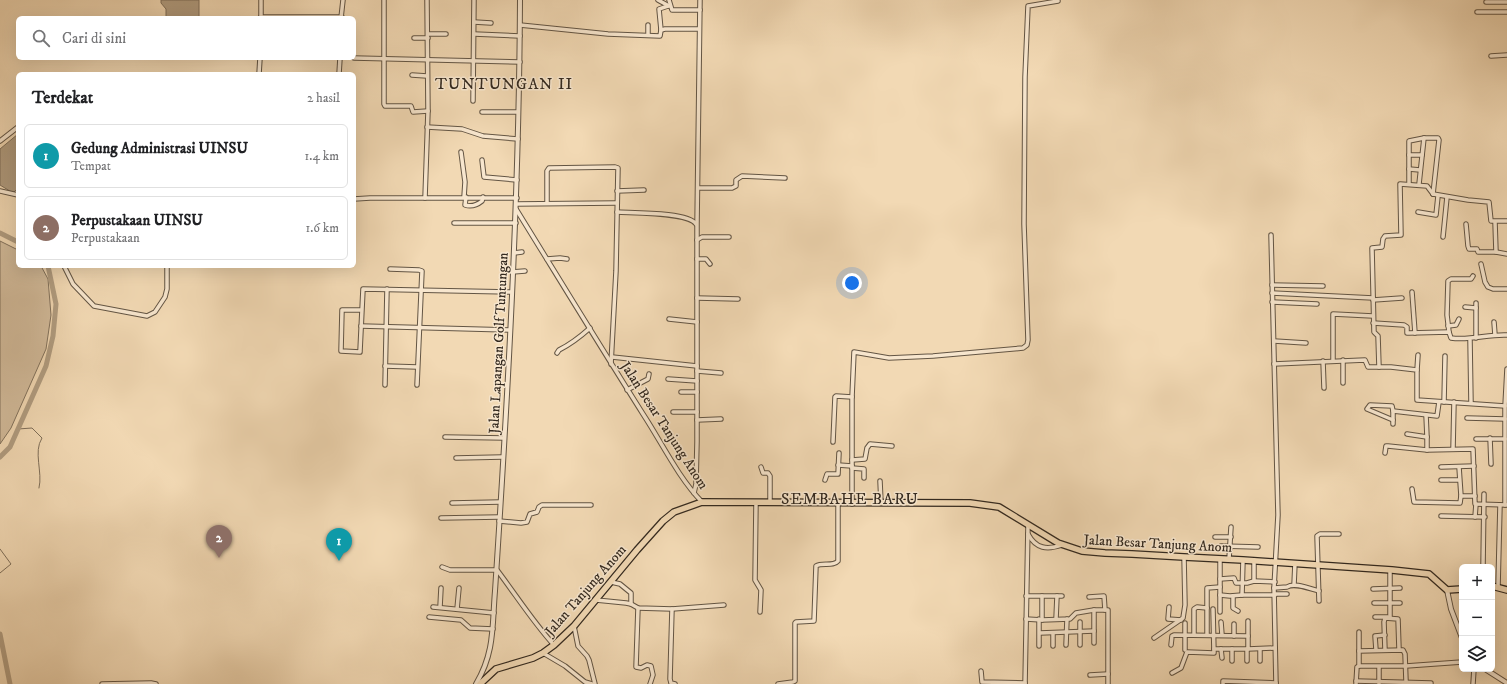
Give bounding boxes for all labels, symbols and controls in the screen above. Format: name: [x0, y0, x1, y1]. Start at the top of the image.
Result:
search box: [16, 16, 356, 60]
icon: search: [30, 27, 52, 49]
text: Cari di sini: [62, 29, 126, 48]
district label: TUNTUNGAN II: [435, 74, 573, 94]
text: Terdekat: [32, 87, 93, 109]
text: 2 hasil: [307, 90, 340, 106]
text: Gedung Administrasi UINSU: [71, 139, 248, 158]
text: 1: [44, 148, 48, 164]
text: 1.4 km: [305, 148, 339, 164]
text: Tempat: [71, 158, 111, 174]
text: Perpustakaan UINSU: [71, 211, 203, 230]
text: 2: [43, 220, 49, 236]
text: 1.6 km: [305, 220, 339, 236]
text: Perpustakaan: [71, 230, 140, 246]
street label: Jalan Lapangan Golf Tuntungan: [485, 251, 513, 436]
your location: [842, 273, 862, 293]
street label: Jalan Besar Tanjung Anom: [615, 357, 712, 493]
district label: SEMBAHE BARU: [781, 489, 919, 509]
pin: 2: [206, 525, 232, 558]
pin: 1: [326, 528, 352, 561]
street label: Jalan Besar Tanjung Anom: [1081, 531, 1233, 557]
street label: Jalan Tanjung Anom: [540, 541, 631, 642]
map controls: [1459, 564, 1495, 672]
button: +: [1459, 564, 1495, 600]
button: −: [1459, 600, 1495, 636]
button: layers: [1459, 636, 1495, 672]

